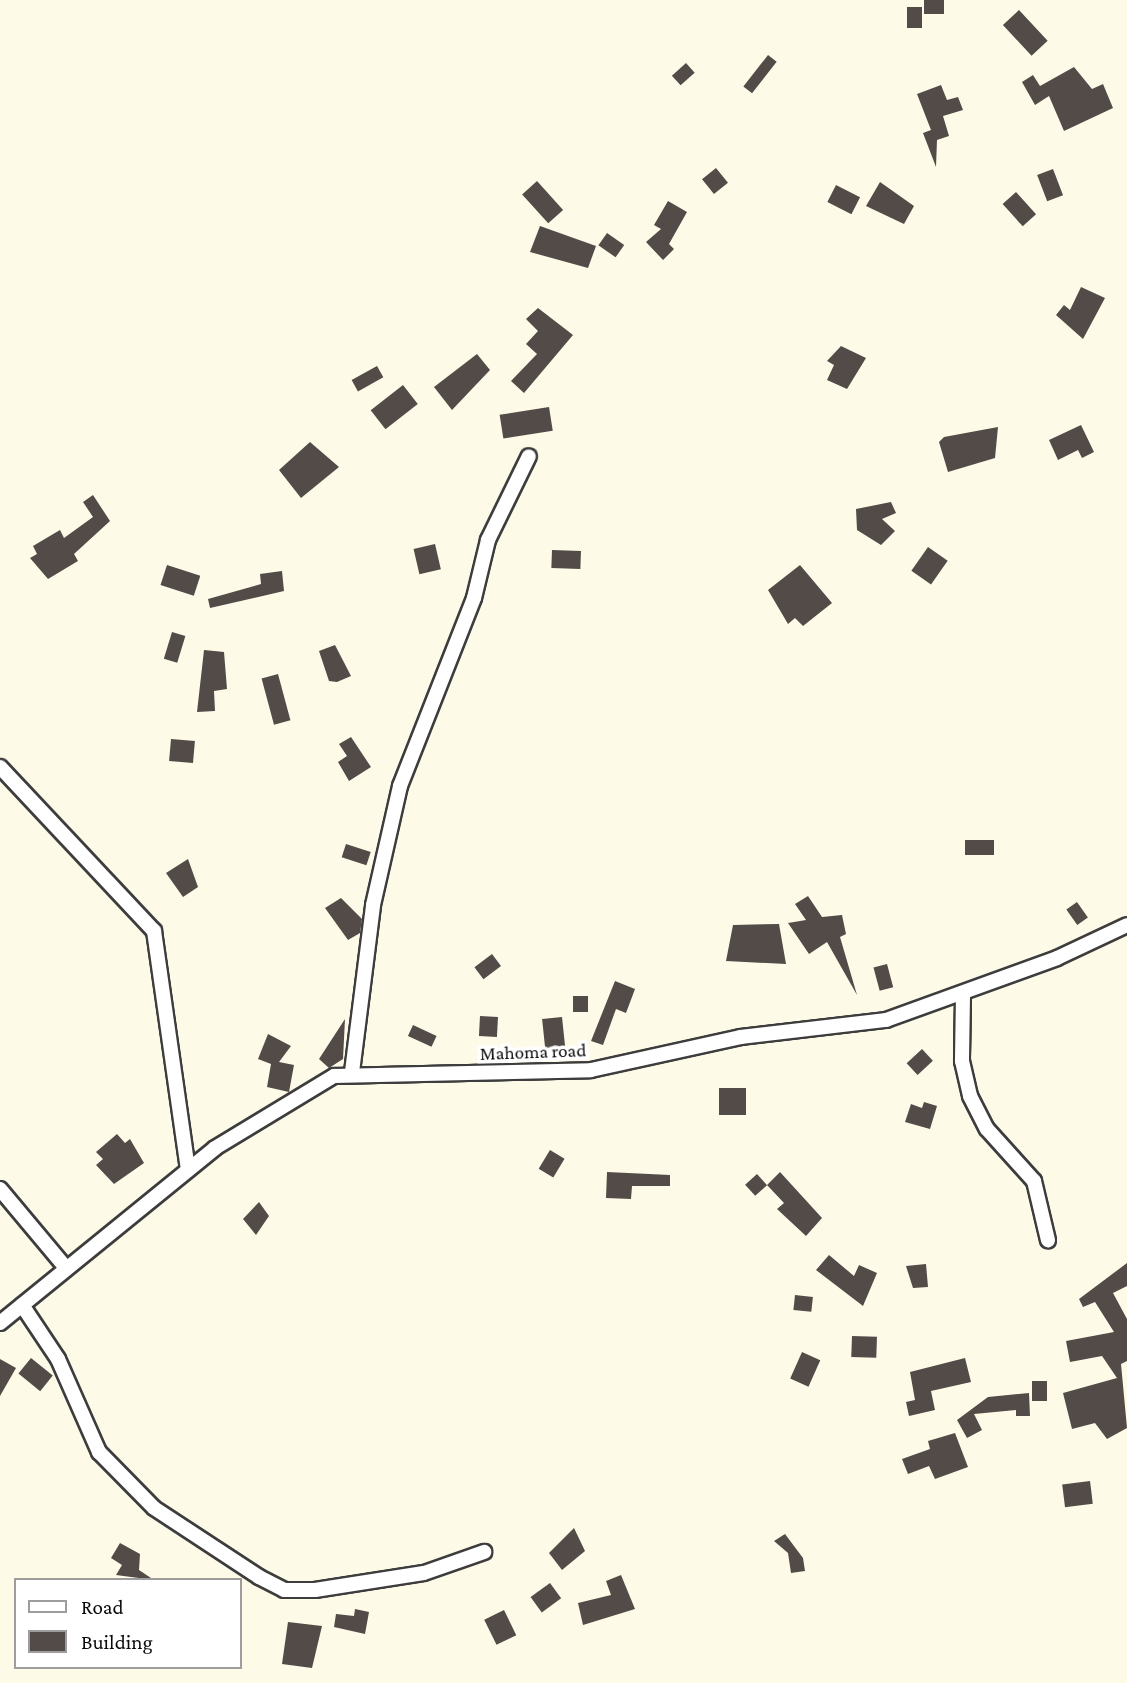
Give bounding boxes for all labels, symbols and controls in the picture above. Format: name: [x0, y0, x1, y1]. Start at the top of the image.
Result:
street label: Mahoma road: [479, 1039, 587, 1065]
legend: [14, 1578, 242, 1669]
text: Road: [81, 1595, 124, 1619]
text: Building: [81, 1630, 153, 1654]

